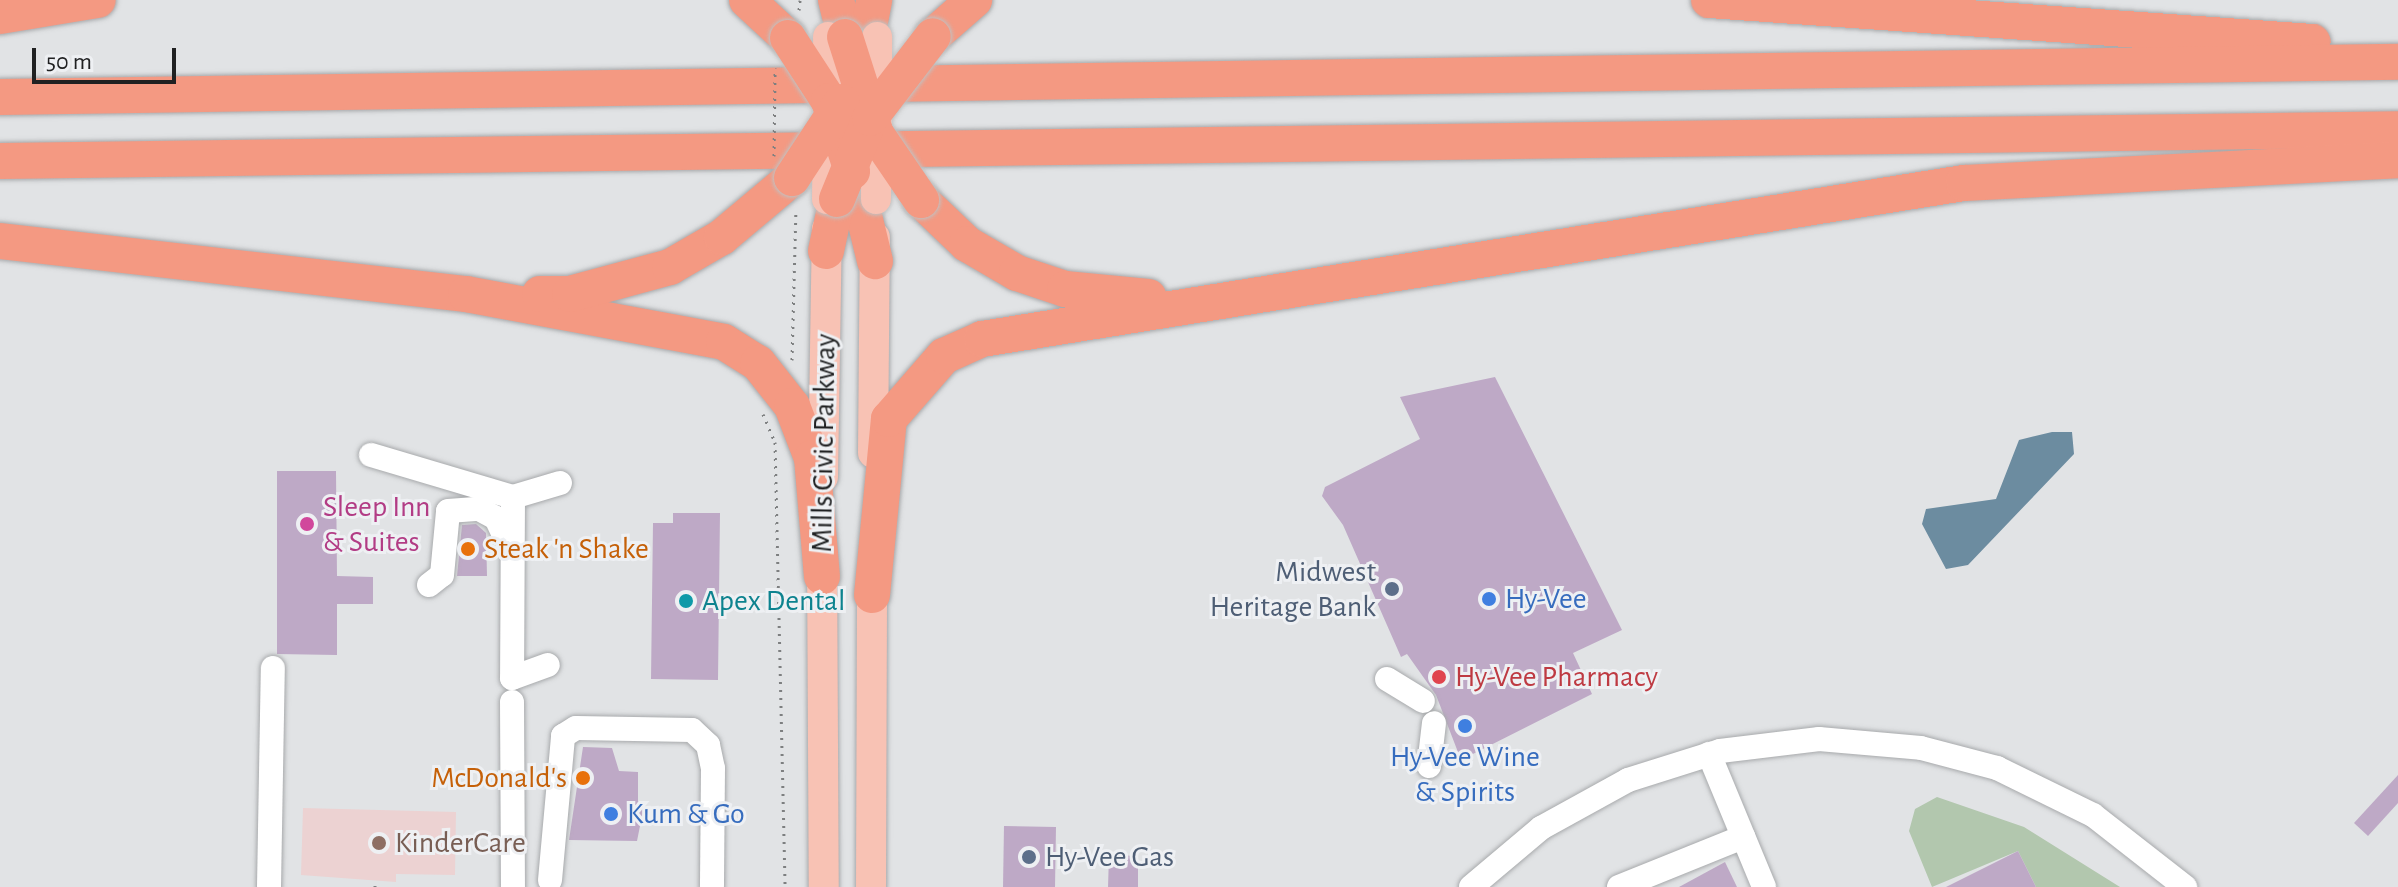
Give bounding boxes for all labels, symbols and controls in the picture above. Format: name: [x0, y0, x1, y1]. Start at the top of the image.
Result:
scale bar: [36, 32, 180, 82]
text: 50 m: [46, 50, 92, 74]
street label: Mills Civic Parkway: [804, 333, 844, 553]
place label: Sleep Inn & Suites: [323, 489, 431, 560]
marker: Sleep Inn & Suites: [298, 515, 316, 533]
place label: Steak 'n Shake: [484, 531, 649, 567]
marker: Steak 'n Shake: [459, 540, 477, 558]
place label: Midwest Heritage Bank: [1210, 554, 1376, 624]
marker: Midwest Heritage Bank: [1383, 580, 1401, 598]
place label: Hy-Vee: [1505, 581, 1587, 617]
place label: Apex Dental: [702, 583, 845, 619]
marker: Hy-Vee: [1480, 590, 1498, 608]
marker: Apex Dental: [677, 592, 695, 610]
place label: Hy-Vee Pharmacy: [1455, 659, 1658, 695]
marker: Hy-Vee Pharmacy: [1430, 668, 1448, 686]
marker: Hy-Vee Wine & Spirits: [1456, 717, 1474, 735]
place label: Hy-Vee Wine & Spirits: [1390, 739, 1540, 810]
place label: McDonald's: [431, 760, 567, 796]
marker: McDonald's: [574, 769, 592, 787]
place label: Kum & Go: [627, 796, 745, 832]
marker: Kum & Go: [602, 805, 620, 823]
place label: KinderCare: [395, 825, 526, 861]
marker: KinderCare: [370, 834, 388, 852]
place label: Hy-Vee Gas: [1045, 839, 1174, 875]
marker: Hy-Vee Gas: [1020, 848, 1038, 866]

